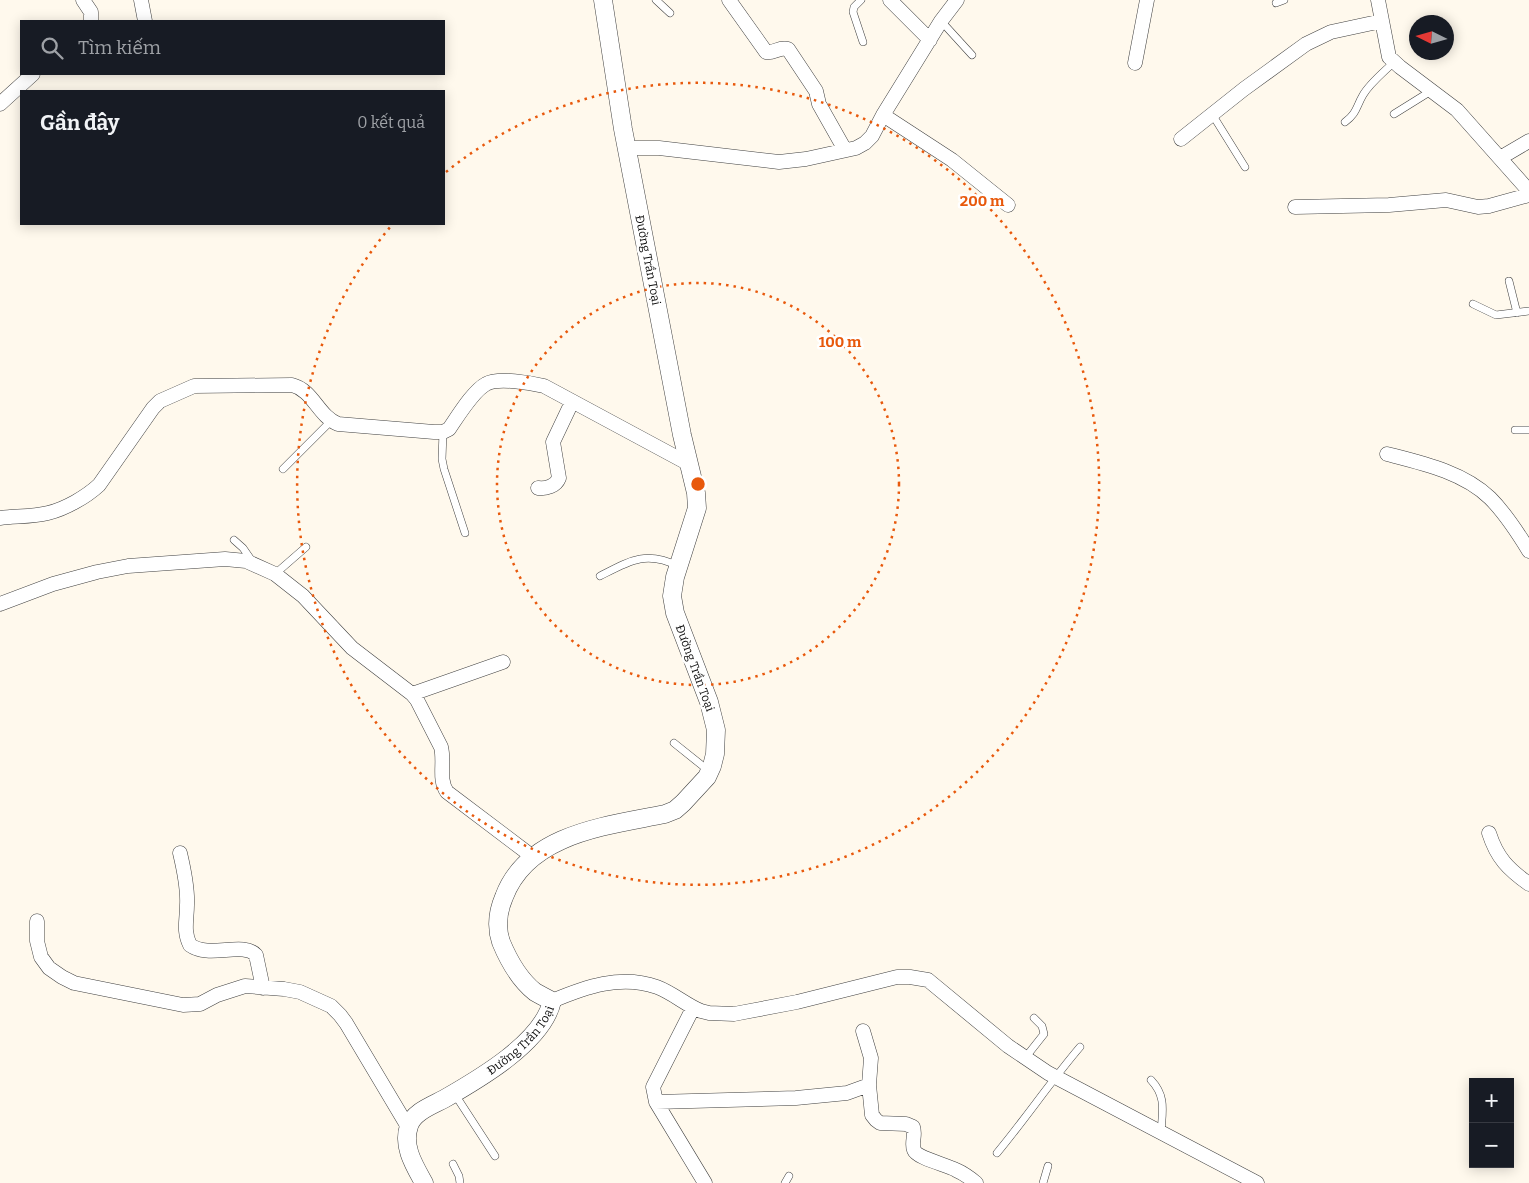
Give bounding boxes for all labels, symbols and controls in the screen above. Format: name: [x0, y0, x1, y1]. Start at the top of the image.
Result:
north arrow: [1409, 15, 1454, 60]
search box: [20, 20, 445, 75]
icon: search: [38, 34, 66, 62]
text: Tìm kiếm: [78, 36, 161, 59]
text: Gần đây: [40, 110, 119, 136]
text: 0 kết quả: [357, 113, 425, 132]
text: 200 m: [960, 192, 1005, 210]
street label: Đường Trần Toại: [632, 214, 665, 307]
text: 100 m: [819, 333, 862, 351]
centre of rings: [689, 475, 707, 493]
street label: Đường Trần Toại: [673, 622, 718, 714]
street label: Đường Trần Toại: [484, 1004, 557, 1078]
map controls: [1469, 1078, 1514, 1168]
button: +: [1469, 1078, 1514, 1123]
button: −: [1469, 1123, 1514, 1168]

